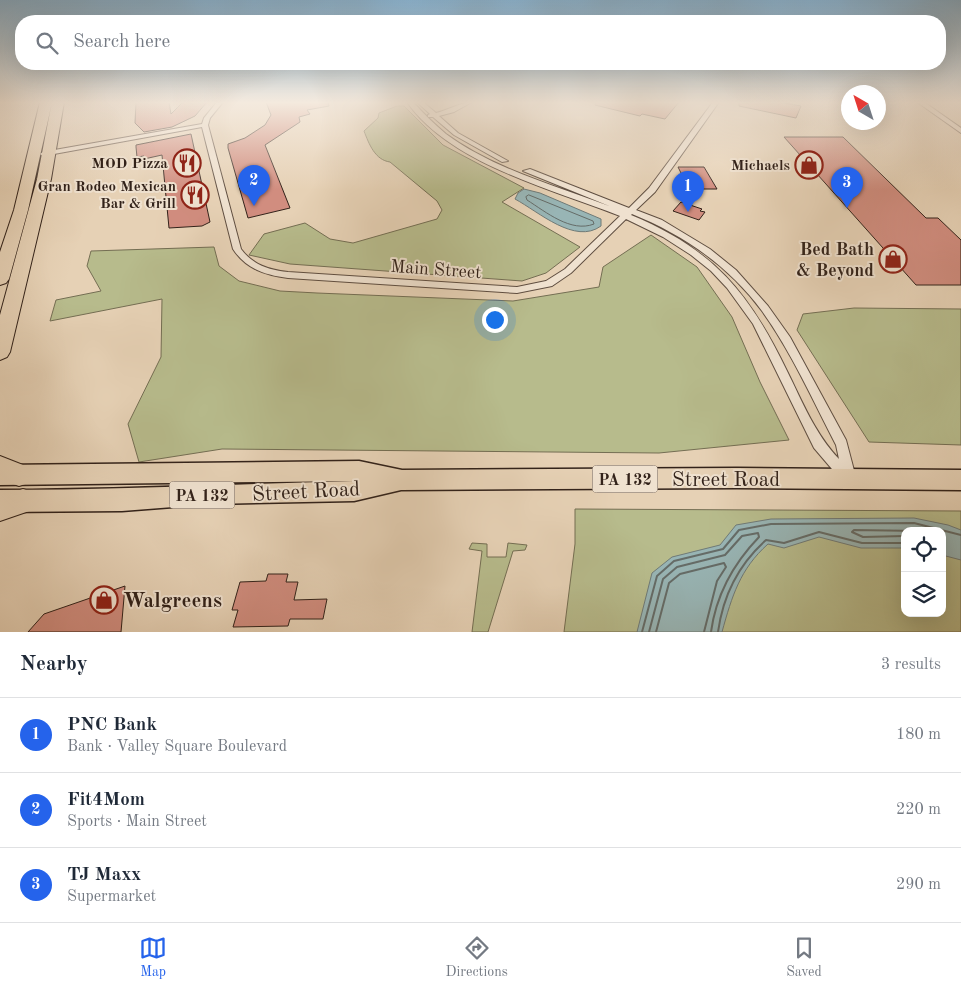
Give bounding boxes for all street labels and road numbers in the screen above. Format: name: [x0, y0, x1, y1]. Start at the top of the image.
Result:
street label: Main Street: [390, 258, 482, 282]
road number: PA 132: [592, 466, 658, 492]
street label: Street Road: [672, 470, 780, 491]
street label: Street Road: [251, 479, 361, 506]
road number: PA 132: [170, 482, 234, 508]

